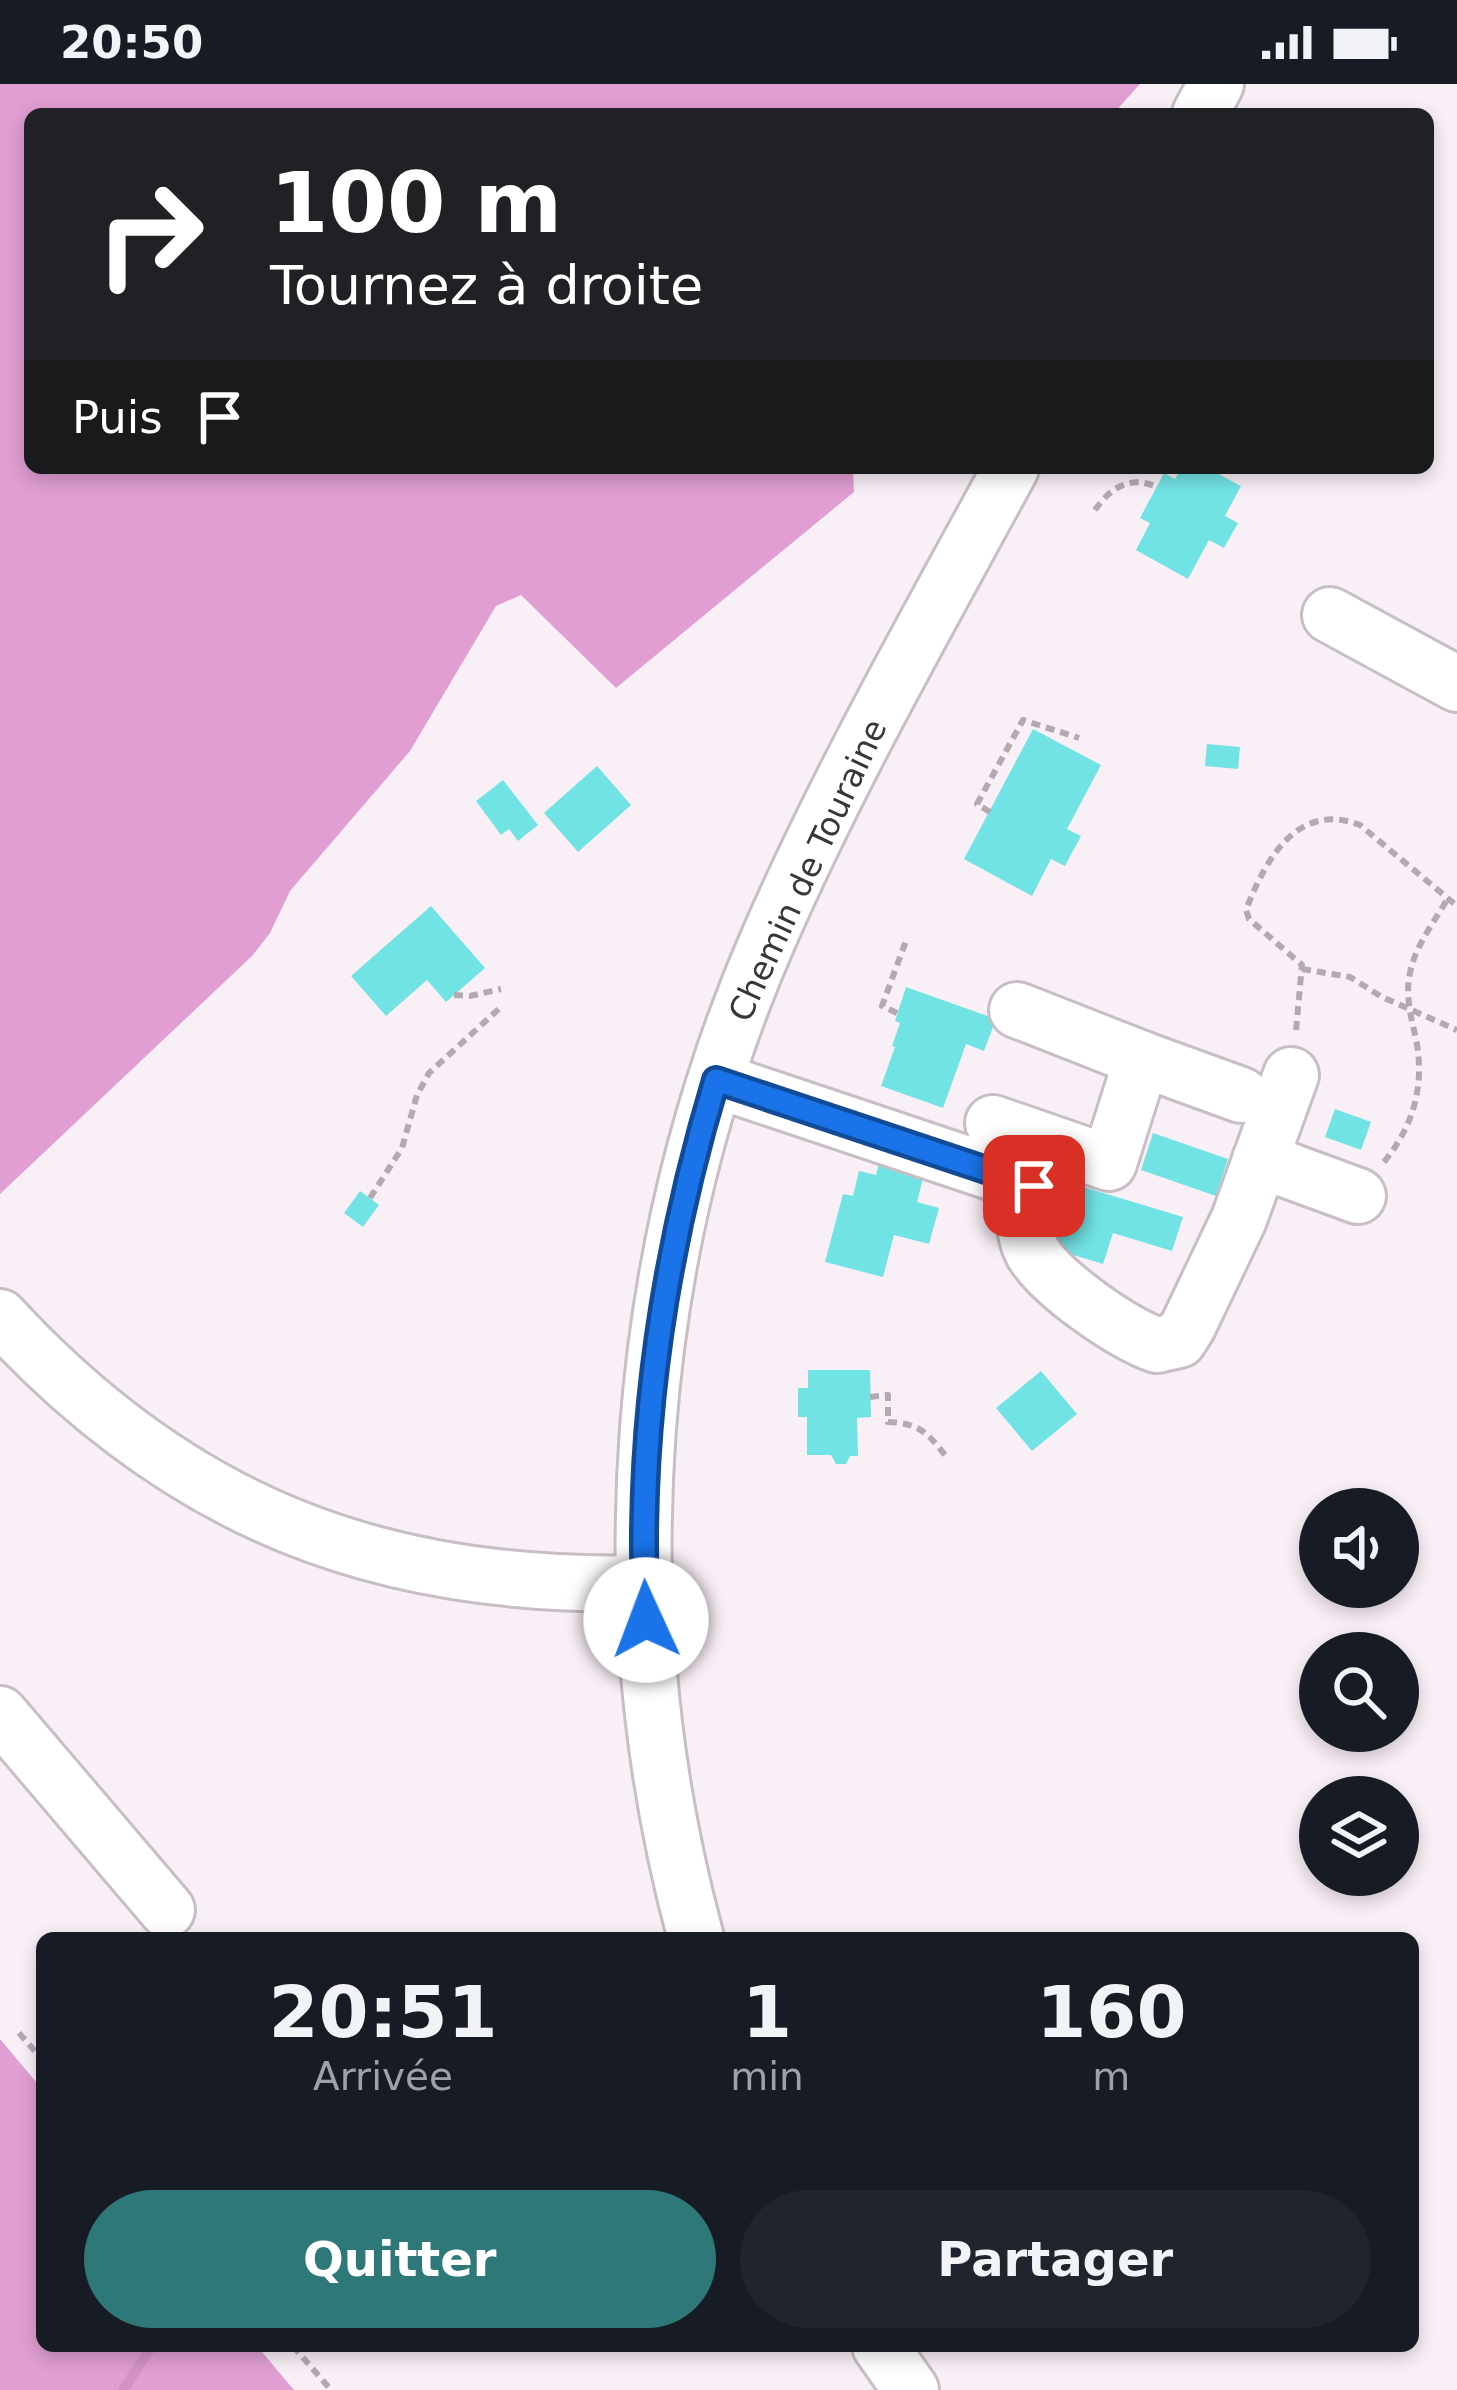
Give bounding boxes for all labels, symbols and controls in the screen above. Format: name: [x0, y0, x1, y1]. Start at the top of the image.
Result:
text: 20:50: [60, 16, 203, 69]
text: 100 m: [270, 154, 562, 252]
icon: right: [72, 156, 228, 312]
text: Tournez à droite: [270, 254, 703, 317]
icon: arrive: [187, 384, 253, 450]
text: Puis: [72, 391, 163, 444]
street label: Chemin de Touraine: [720, 713, 895, 1027]
pin: [983, 1135, 1085, 1237]
icon: arrive: [1001, 1153, 1067, 1219]
map controls: [1299, 1488, 1419, 1896]
button: sound: [1299, 1488, 1419, 1608]
position arrow: [583, 1557, 709, 1683]
button: search: [1299, 1632, 1419, 1752]
button: layers: [1299, 1776, 1419, 1896]
text: 20:51: [268, 1970, 498, 2054]
text: 1: [742, 1970, 792, 2054]
text: 160: [1036, 1970, 1186, 2054]
text: Arrivée: [313, 2054, 453, 2099]
text: min: [730, 2054, 804, 2099]
text: m: [1092, 2054, 1130, 2099]
button: Quitter: [84, 2190, 716, 2328]
button: Partager: [740, 2190, 1371, 2328]

